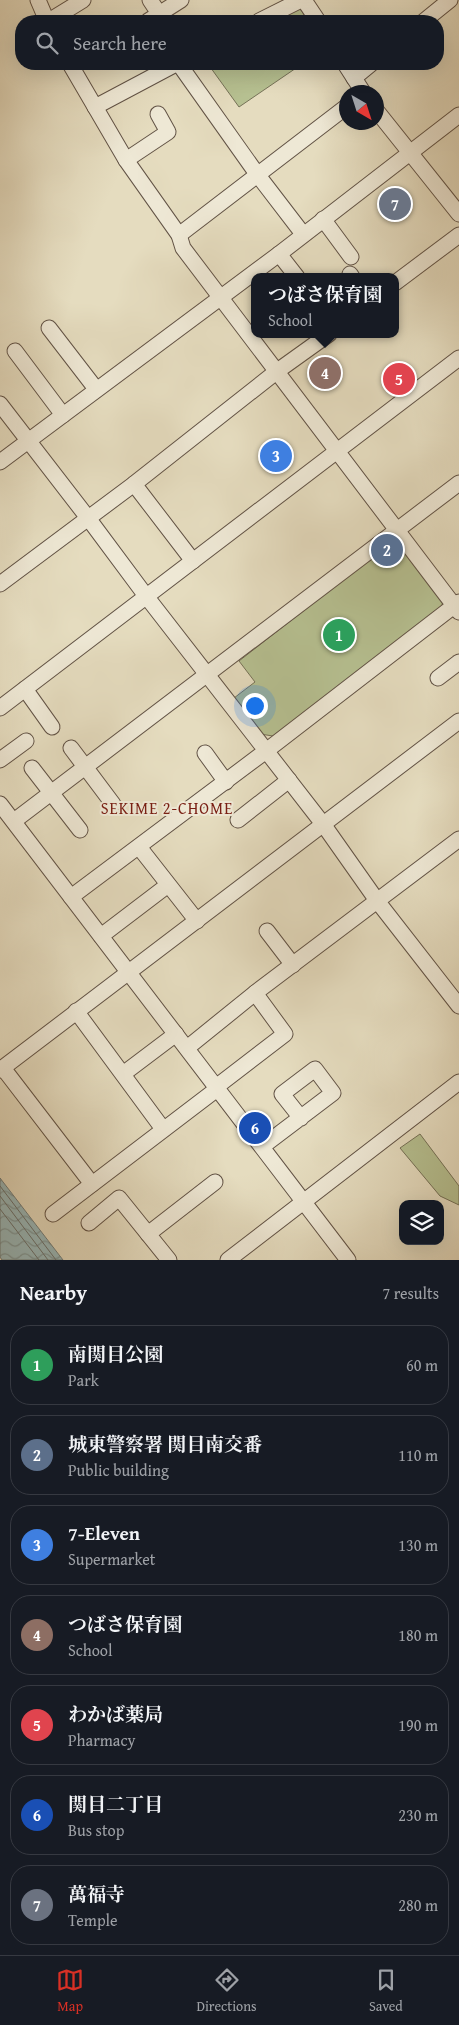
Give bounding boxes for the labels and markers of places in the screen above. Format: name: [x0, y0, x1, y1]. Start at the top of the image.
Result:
pin: 7: [379, 185, 411, 223]
pin: 4: [309, 354, 341, 392]
pin: 5: [383, 360, 415, 398]
pin: 3: [260, 437, 292, 475]
pin: 2: [371, 531, 403, 569]
pin: 1: [323, 616, 355, 654]
pin: 6: [239, 1109, 271, 1147]

